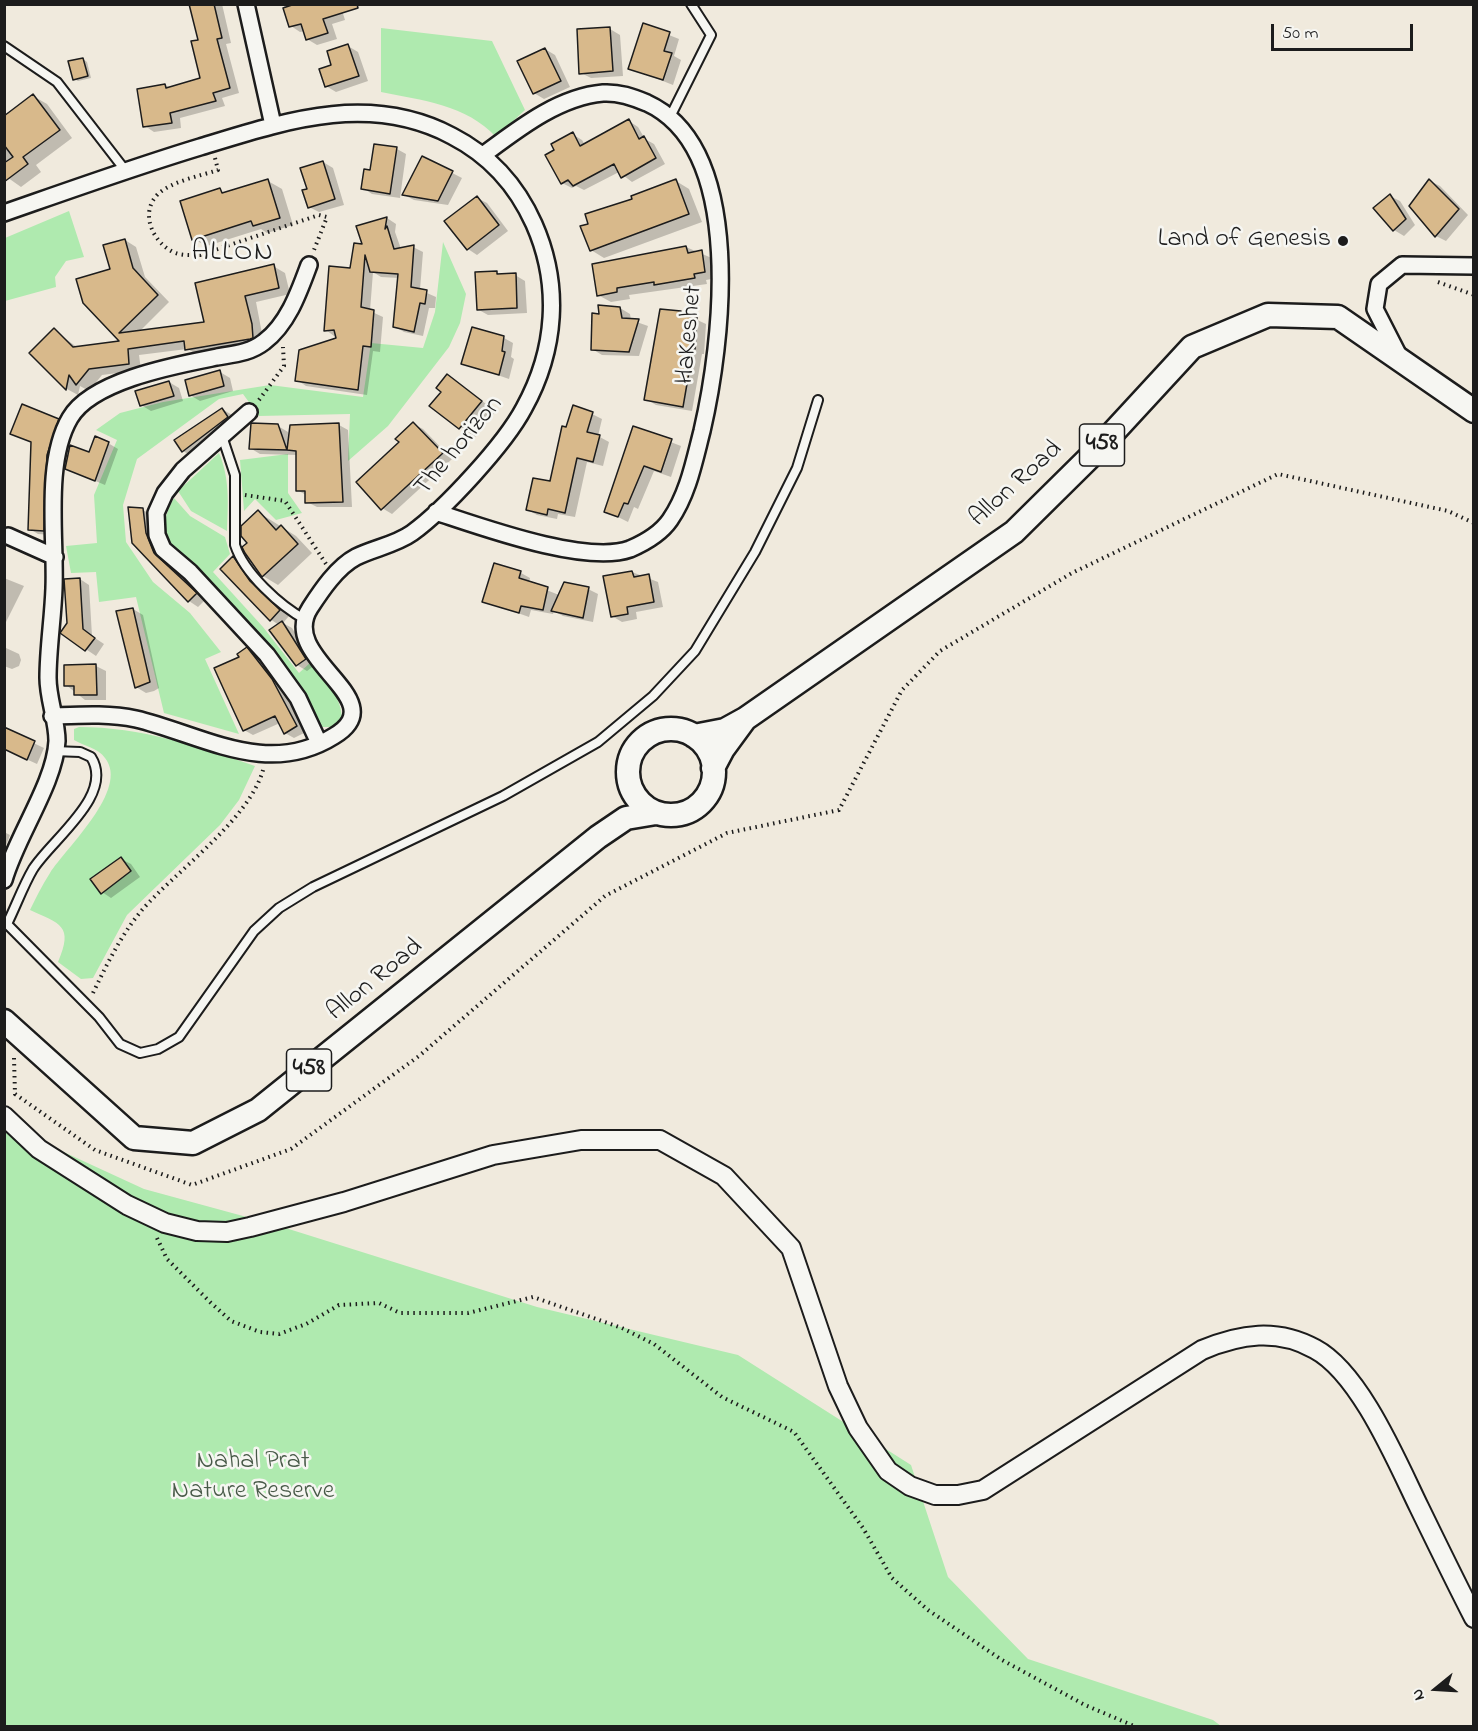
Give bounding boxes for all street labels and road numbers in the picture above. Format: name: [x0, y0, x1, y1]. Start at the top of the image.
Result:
street label: HaKeshet: [671, 284, 711, 386]
street label: The horizon: [409, 391, 511, 503]
road number: 458: [1080, 424, 1124, 466]
street label: Allon Road: [964, 435, 1070, 535]
street label: Allon Road: [322, 933, 430, 1029]
road number: 458: [286, 1049, 332, 1091]

